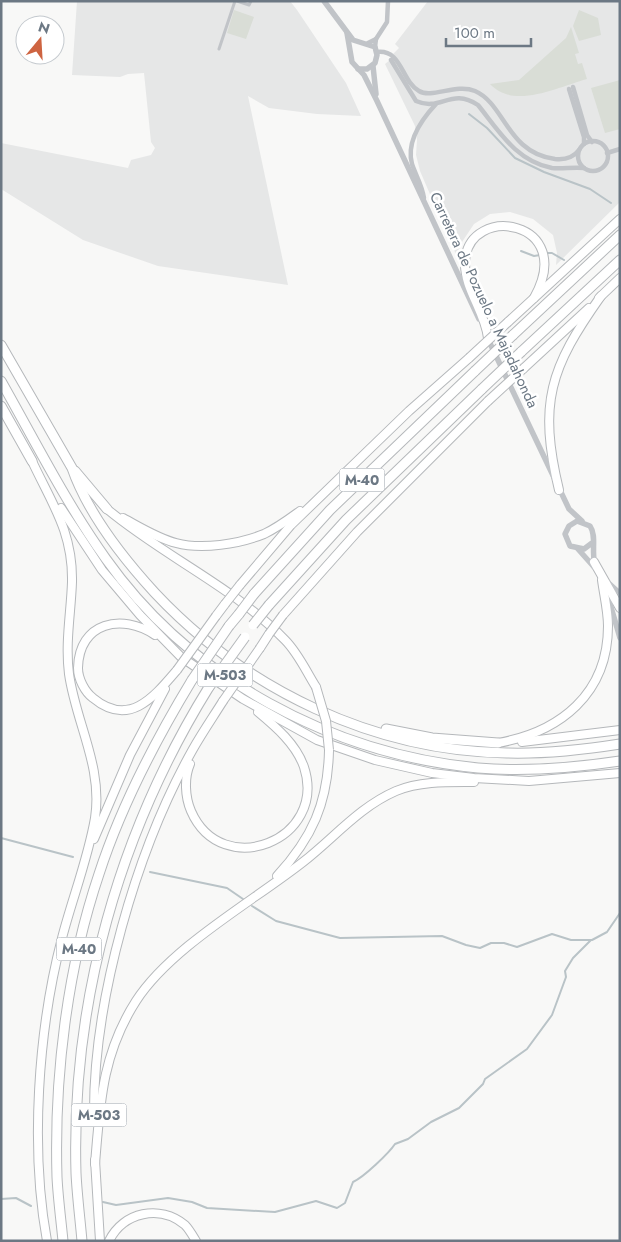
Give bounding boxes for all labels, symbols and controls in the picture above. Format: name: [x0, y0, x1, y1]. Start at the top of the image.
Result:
north arrow: [15, 15, 65, 65]
scale bar: [446, 15, 531, 47]
text: N: [36, 16, 52, 39]
text: 100 m: [454, 22, 495, 44]
street label: Carretera de Pozuelo a Majadahonda: [424, 188, 544, 412]
road number: M-40: [340, 468, 384, 492]
road number: M-503: [198, 664, 252, 686]
road number: M-40: [56, 938, 102, 961]
road number: M-503: [72, 1104, 126, 1126]

